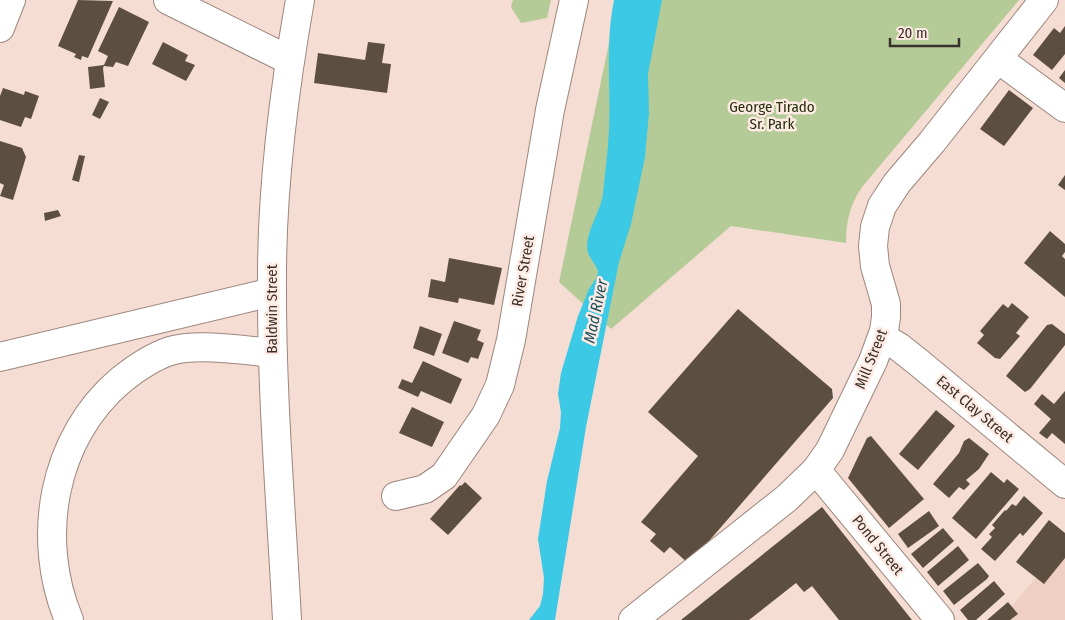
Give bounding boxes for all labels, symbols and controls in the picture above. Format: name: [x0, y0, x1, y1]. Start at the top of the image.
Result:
scale bar: [890, 15, 959, 47]
text: 20 m: [898, 24, 928, 42]
park label: George Tirado Sr. Park: [729, 98, 815, 133]
street label: River Street: [508, 234, 538, 308]
street label: Baldwin Street: [263, 264, 281, 354]
water label: Mad River: [579, 277, 612, 345]
street label: Mill Street: [851, 326, 891, 391]
street label: East Clay Street: [933, 372, 1017, 446]
street label: Pond Street: [848, 511, 908, 579]

